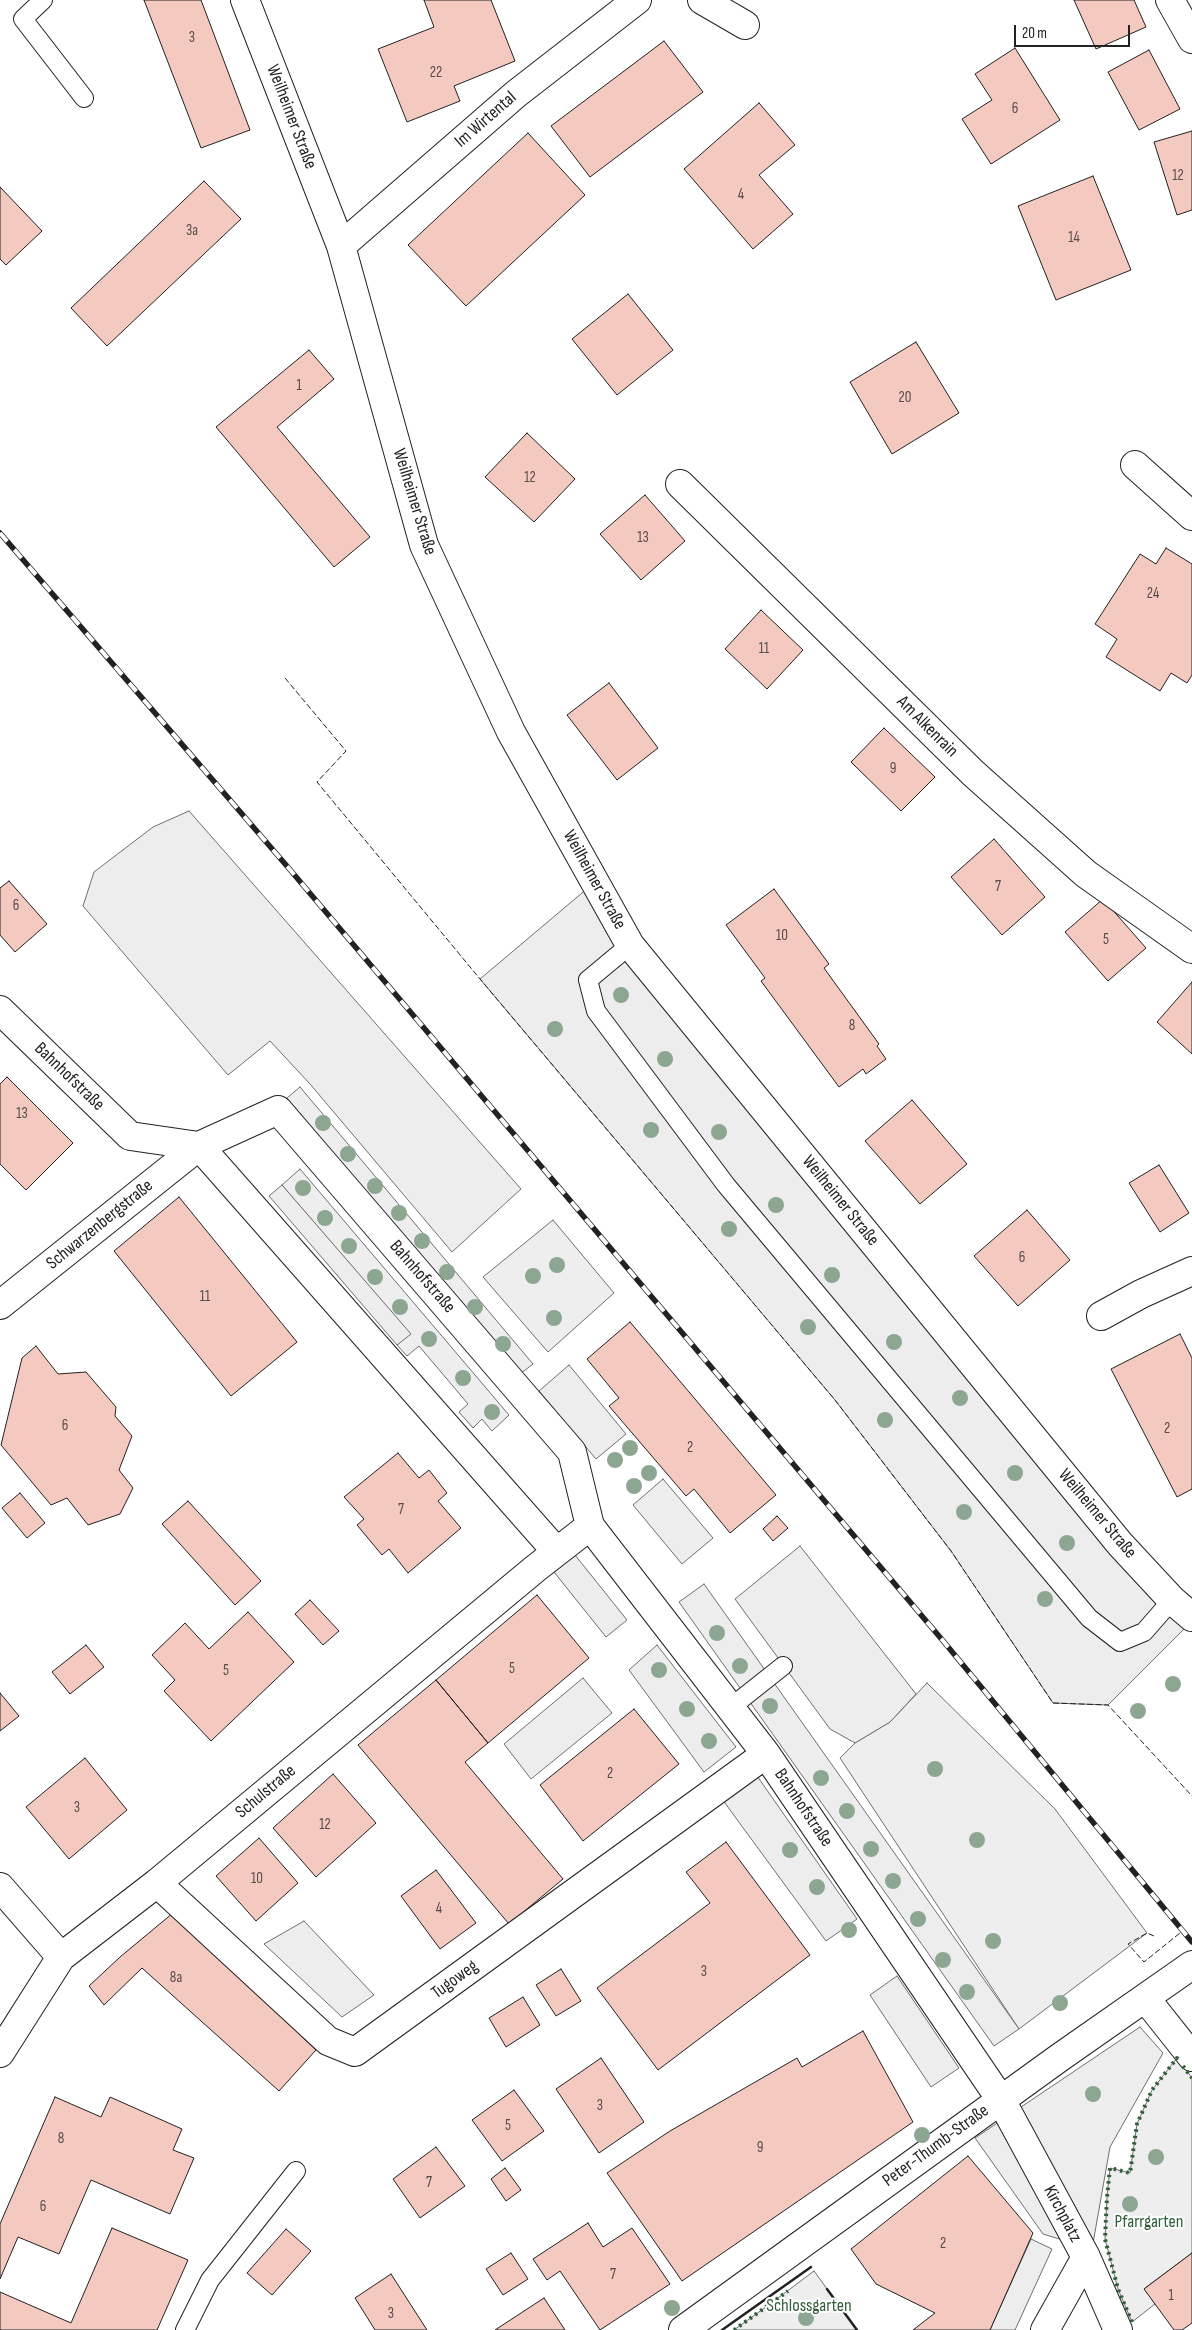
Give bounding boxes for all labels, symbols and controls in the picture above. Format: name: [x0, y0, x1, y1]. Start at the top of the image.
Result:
scale bar: [1017, 15, 1133, 47]
text: 20 m: [1022, 24, 1047, 43]
house number: 3: [189, 29, 195, 47]
street label: Weilheimer Straße: [261, 62, 321, 172]
house number: 22: [430, 64, 442, 82]
street label: Im Wirtental: [451, 87, 521, 153]
house number: 6: [1012, 100, 1018, 118]
house number: 12: [1172, 167, 1184, 185]
house number: 4: [738, 186, 744, 204]
house number: 3a: [186, 222, 198, 240]
house number: 14: [1068, 229, 1080, 247]
house number: 1: [296, 377, 302, 395]
house number: 20: [899, 389, 911, 407]
street label: Weilheimer Straße: [388, 446, 440, 558]
house number: 12: [524, 469, 536, 487]
house number: 13: [637, 529, 649, 547]
house number: 24: [1147, 585, 1159, 603]
house number: 11: [759, 640, 769, 658]
street label: Am Alkenrain: [892, 692, 962, 762]
house number: 9: [890, 760, 896, 778]
street label: Weilheimer Straße: [558, 827, 630, 933]
house number: 7: [995, 878, 1001, 896]
house number: 6: [13, 897, 19, 915]
house number: 10: [776, 927, 788, 945]
house number: 5: [1103, 931, 1109, 949]
house number: 8: [849, 1017, 855, 1035]
street label: Bahnhofstraße: [29, 1038, 109, 1116]
house number: 13: [16, 1105, 28, 1123]
street label: Weilheimer Straße: [797, 1151, 883, 1251]
street label: Schwarzenbergstraße: [42, 1175, 158, 1275]
street label: Bahnhofstraße: [385, 1236, 459, 1318]
house number: 6: [1019, 1249, 1025, 1267]
house number: 11: [200, 1288, 210, 1306]
house number: 6: [62, 1417, 68, 1435]
house number: 2: [1164, 1420, 1170, 1438]
house number: 2: [687, 1439, 693, 1457]
street label: Weilheimer Straße: [1053, 1465, 1141, 1563]
house number: 7: [398, 1501, 404, 1519]
house number: 5: [509, 1660, 515, 1678]
house number: 5: [223, 1662, 229, 1680]
street label: Schulstraße: [231, 1761, 301, 1823]
house number: 2: [607, 1765, 613, 1783]
street label: Bahnhofstraße: [769, 1765, 837, 1851]
house number: 3: [74, 1799, 80, 1817]
house number: 12: [319, 1816, 331, 1834]
house number: 10: [251, 1870, 263, 1888]
house number: 4: [436, 1900, 442, 1918]
street label: Tugoweg: [427, 1956, 483, 2004]
house number: 3: [701, 1963, 707, 1981]
house number: 8a: [170, 1969, 182, 1987]
house number: 3: [597, 2097, 603, 2115]
street label: Peter-Thumb-Straße: [879, 2100, 993, 2192]
house number: 5: [505, 2117, 511, 2135]
house number: 8: [58, 2130, 64, 2148]
house number: 9: [757, 2139, 763, 2157]
house number: 7: [426, 2174, 432, 2192]
street label: Kirchplatz: [1038, 2182, 1086, 2246]
house number: 6: [40, 2198, 46, 2216]
park label: Pfarrgarten: [1114, 2211, 1184, 2233]
house number: 2: [940, 2235, 946, 2253]
house number: 7: [610, 2266, 616, 2284]
house number: 1: [1168, 2287, 1174, 2305]
park label: Schlossgarten: [766, 2295, 852, 2317]
house number: 3: [388, 2305, 394, 2323]

